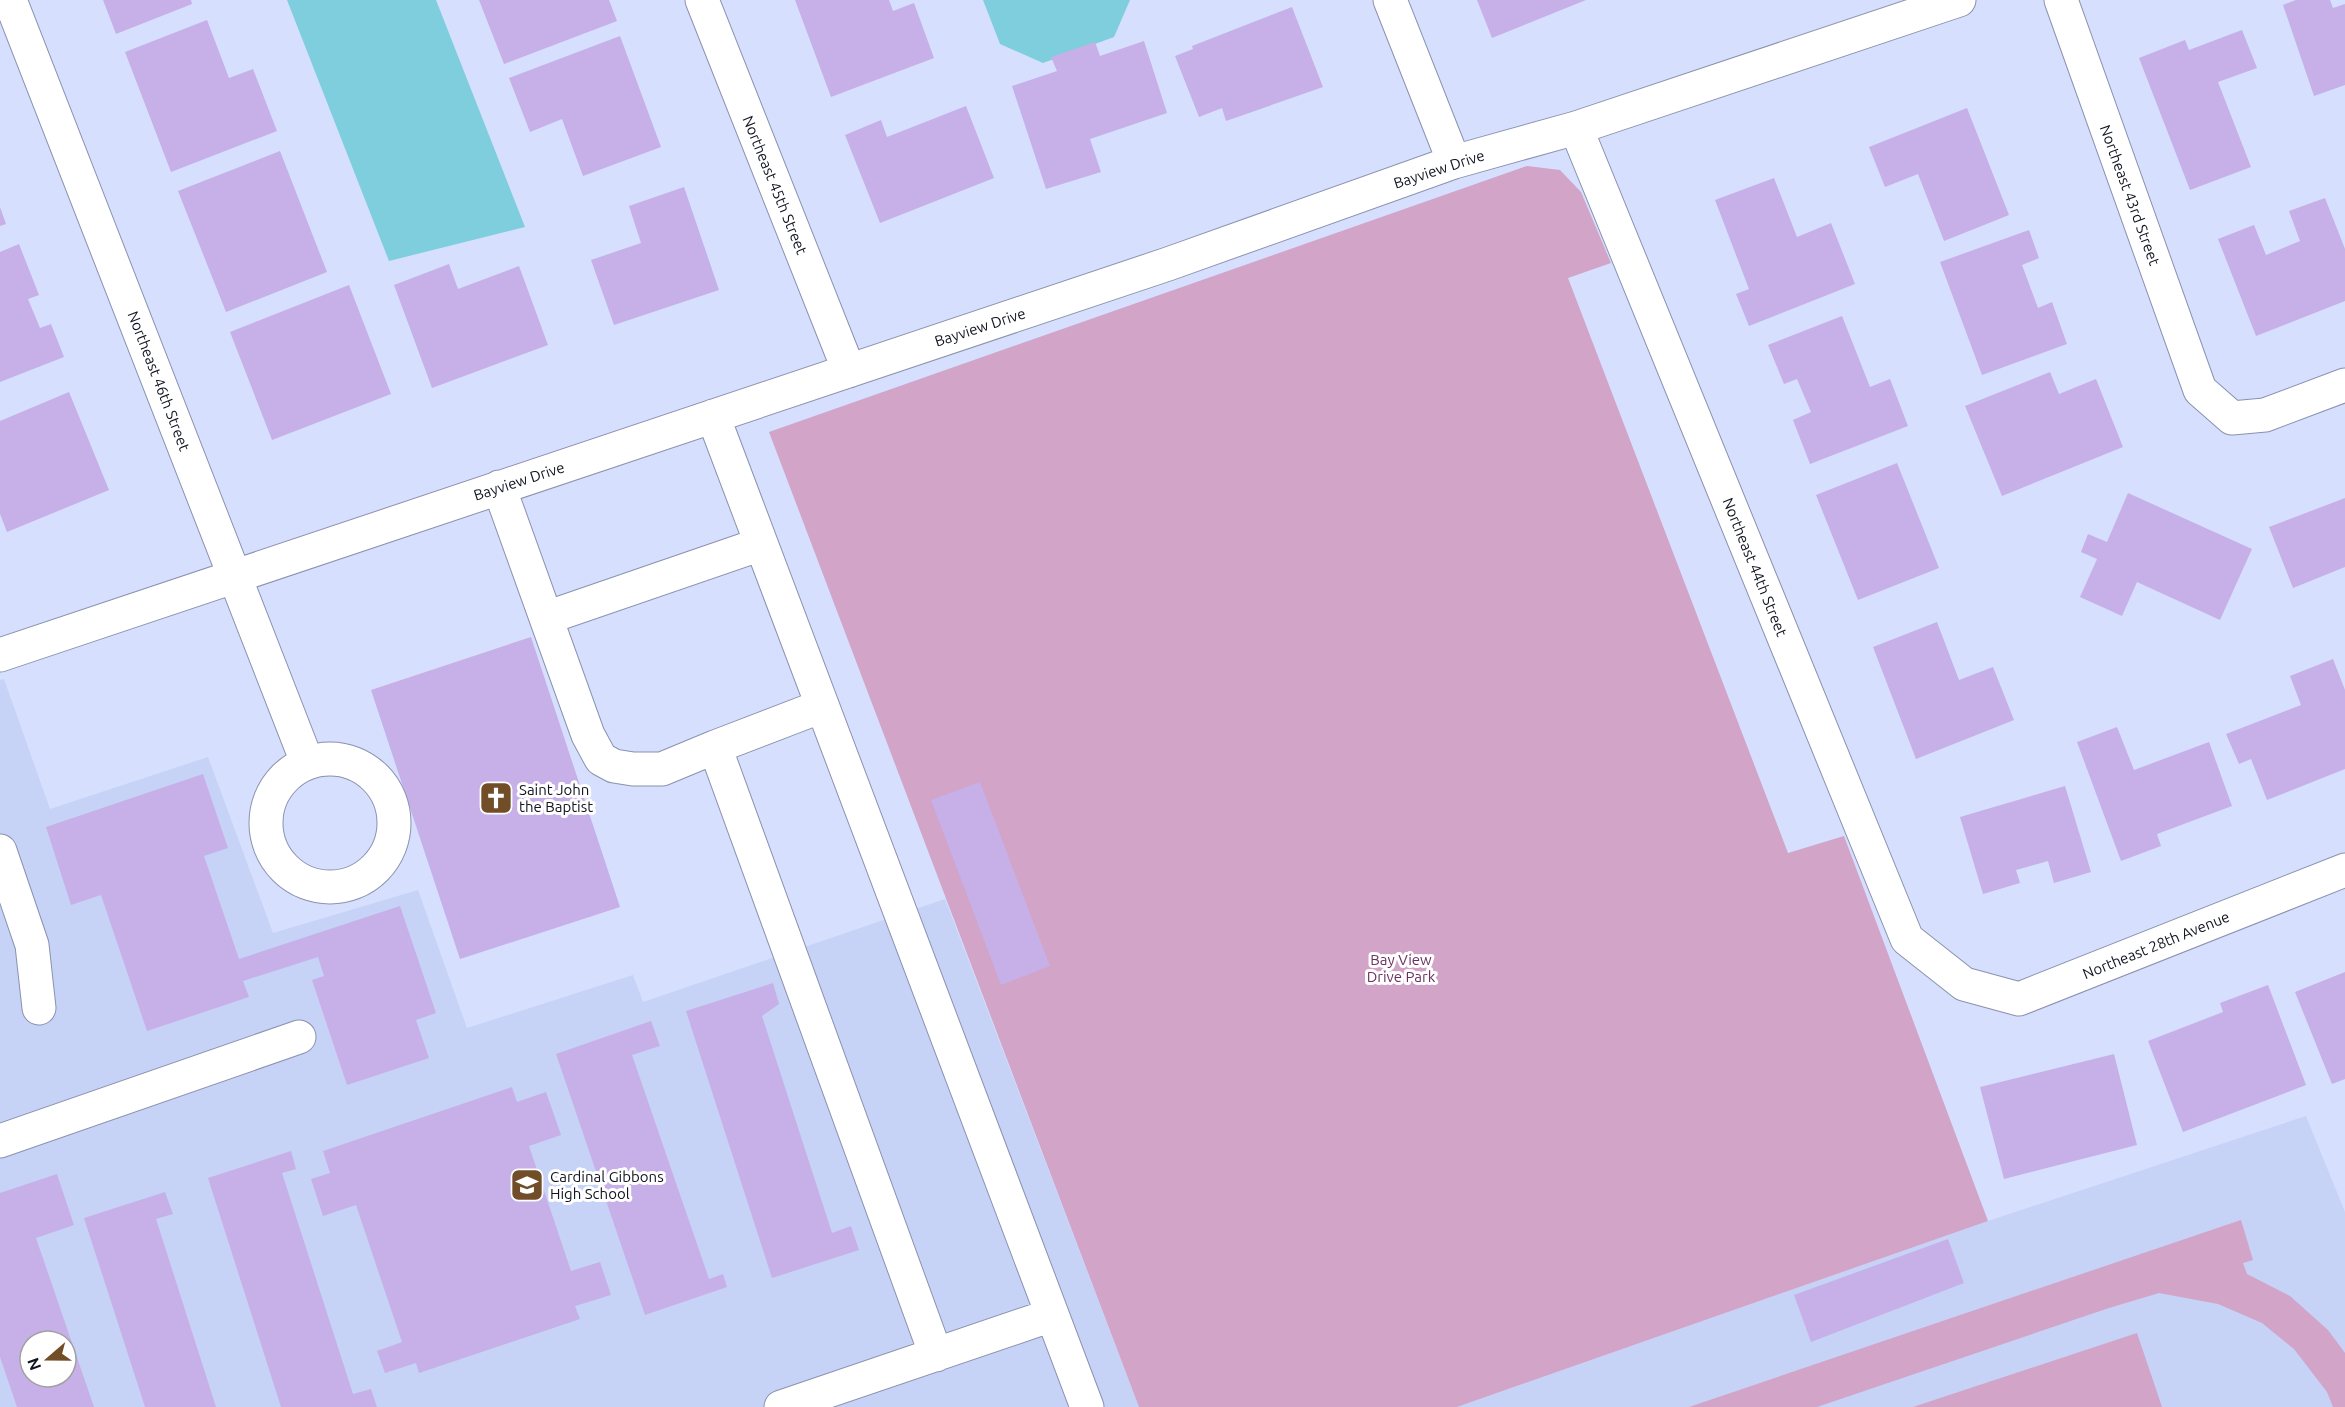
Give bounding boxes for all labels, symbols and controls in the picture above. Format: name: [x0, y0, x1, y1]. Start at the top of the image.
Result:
street label: Northeast 45th Street: [739, 113, 811, 257]
street label: Northeast 43rd Street: [2097, 122, 2163, 268]
street label: Bayview Drive: [1391, 146, 1487, 192]
street label: Bayview Drive: [932, 304, 1028, 350]
street label: Northeast 46th Street: [125, 309, 194, 453]
street label: Bayview Drive: [471, 458, 567, 504]
street label: Northeast 44th Street: [1719, 495, 1791, 639]
church icon: Saint John the Baptist: [478, 780, 514, 816]
place label: Saint John the Baptist: [519, 781, 593, 815]
street label: Northeast 28th Avenue: [2080, 908, 2232, 982]
park label: Bay View Drive Park: [1367, 951, 1436, 985]
school or university icon: Cardinal Gibbons High School: [509, 1167, 545, 1203]
place label: Cardinal Gibbons High School: [550, 1168, 664, 1202]
north arrow: [18, 1329, 78, 1389]
text: N: [23, 1355, 44, 1373]

